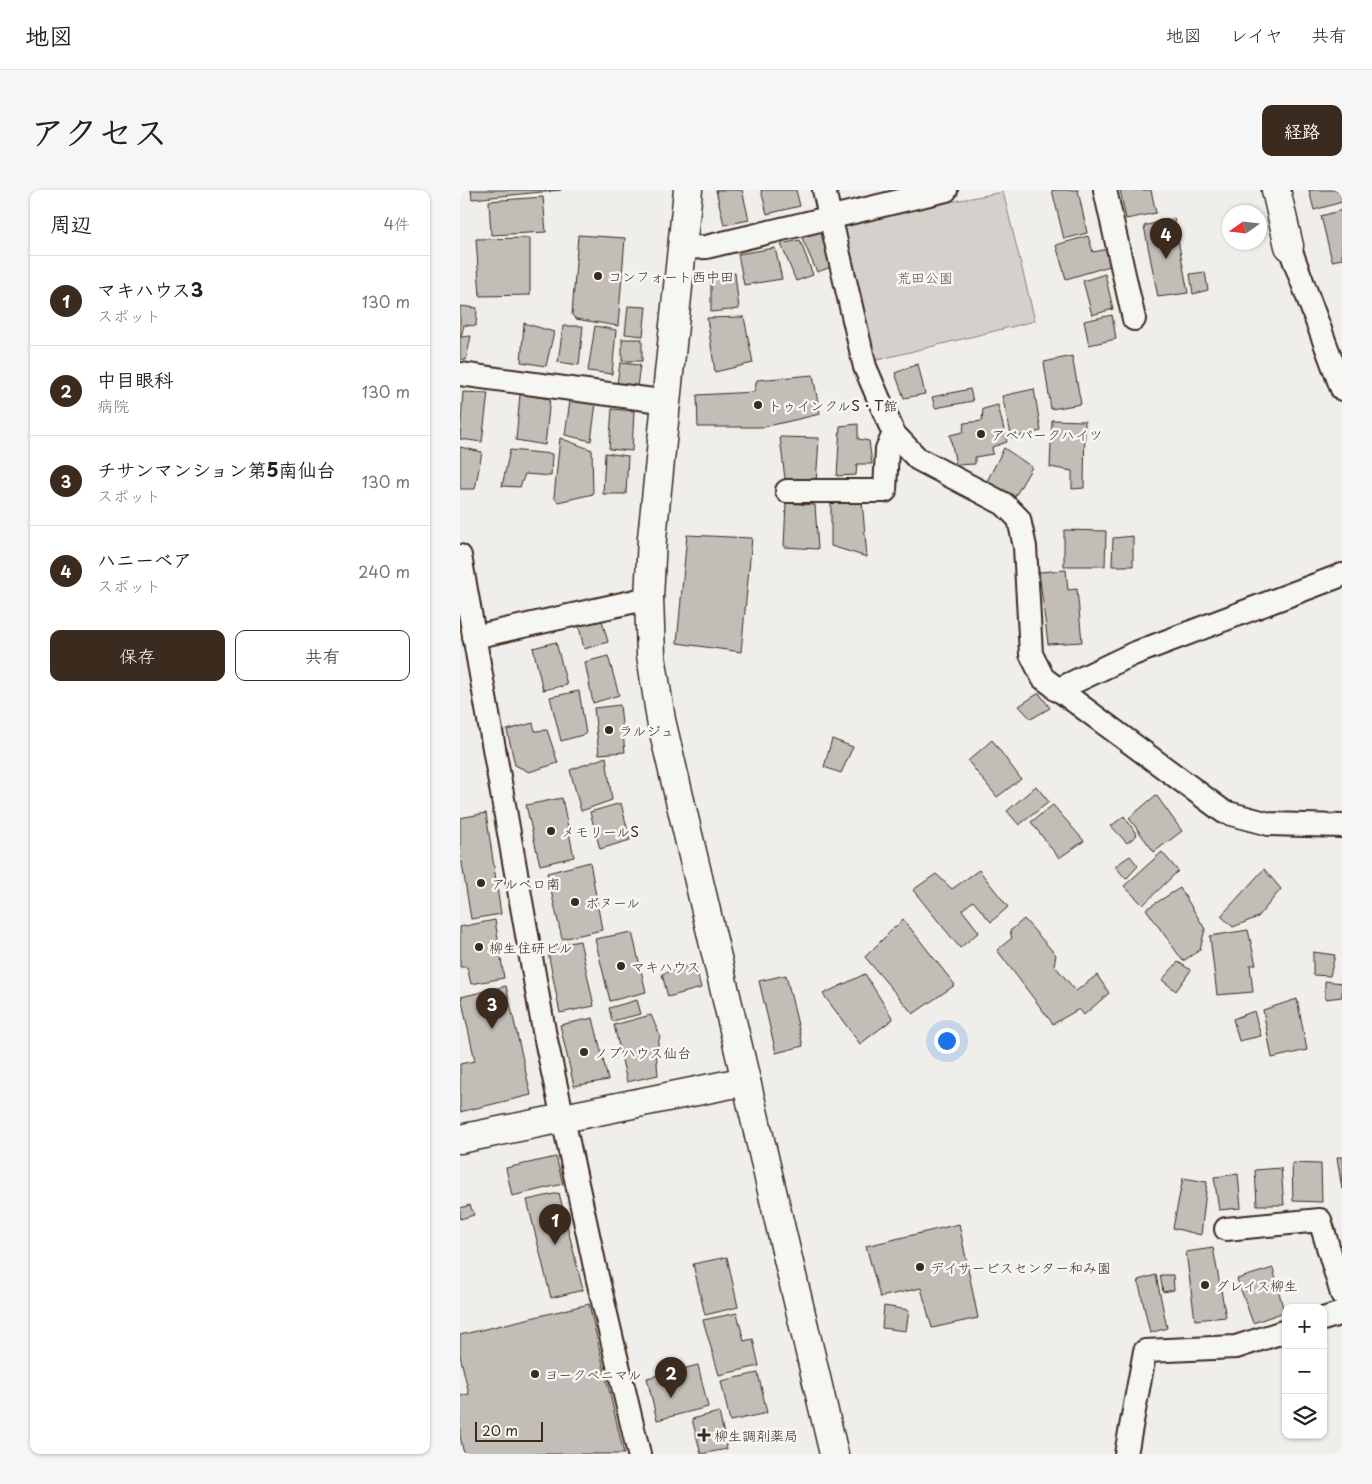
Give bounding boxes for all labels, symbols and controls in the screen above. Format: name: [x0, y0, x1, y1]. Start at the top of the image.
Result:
text: 地図: [25, 17, 73, 53]
text: 地図: [1166, 21, 1202, 48]
text: レイヤ: [1230, 21, 1283, 48]
text: 共有: [1311, 21, 1347, 48]
text: アクセス: [30, 104, 168, 157]
button: 経路: [1262, 105, 1342, 156]
north arrow: [1222, 205, 1267, 250]
text: 周辺: [50, 207, 92, 239]
text: 4件: [383, 211, 410, 235]
pin: 4: [1150, 218, 1182, 259]
place label: コンフォート西中田: [608, 266, 734, 287]
park label: 荒田公園: [897, 267, 953, 288]
marker: コンフォート西中田: [592, 270, 604, 282]
text: マキハウス3: [97, 275, 203, 303]
text: 1: [62, 289, 70, 313]
text: 130 m: [362, 289, 410, 313]
text: スポット: [97, 303, 161, 327]
text: 中目眼科: [97, 365, 173, 393]
text: 2: [60, 379, 72, 403]
text: 130 m: [362, 379, 410, 403]
text: 病院: [97, 393, 129, 417]
place label: トゥインクルS・T館: [768, 395, 897, 416]
marker: トゥインクルS・T館: [752, 399, 764, 411]
place label: アベパークハイツ: [991, 424, 1103, 445]
marker: アベパークハイツ: [975, 428, 987, 440]
text: チサンマンション第5南仙台: [97, 455, 336, 483]
text: 3: [61, 469, 71, 493]
text: 130 m: [362, 469, 410, 493]
text: スポット: [97, 483, 161, 507]
text: ハニーベア: [97, 545, 192, 573]
text: 4: [61, 559, 71, 583]
text: 240 m: [358, 559, 410, 583]
text: スポット: [97, 573, 161, 597]
button: 保存: [50, 630, 225, 681]
button: 共有: [235, 630, 410, 681]
place label: ラルジュ: [619, 720, 674, 741]
marker: ラルジュ: [603, 724, 615, 736]
place label: メモリールS: [561, 821, 639, 842]
marker: メモリールS: [545, 825, 557, 837]
place label: アルベロ南: [491, 873, 560, 894]
marker: アルベロ南: [475, 877, 487, 889]
place label: ボヌール: [585, 892, 640, 913]
marker: ボヌール: [569, 896, 581, 908]
place label: 柳生住研ビル: [489, 937, 573, 958]
marker: 柳生住研ビル: [473, 941, 485, 953]
place label: マキハウス: [631, 956, 700, 977]
marker: マキハウス: [615, 960, 627, 972]
pin: 3: [476, 988, 508, 1029]
your location: [934, 1028, 960, 1054]
place label: ノブハウス仙台: [594, 1042, 691, 1063]
marker: ノブハウス仙台: [578, 1046, 590, 1058]
pin: 1: [539, 1204, 571, 1245]
place label: デイサービスセンター和み園: [930, 1257, 1111, 1278]
marker: デイサービスセンター和み園: [914, 1261, 926, 1273]
place label: グレイス柳生: [1215, 1275, 1298, 1296]
marker: グレイス柳生: [1199, 1279, 1211, 1291]
map controls: [1282, 1304, 1327, 1439]
button: +: [1282, 1304, 1327, 1349]
button: −: [1282, 1349, 1327, 1394]
pin: 2: [655, 1357, 687, 1398]
place label: ヨークベニマル: [545, 1364, 642, 1385]
marker: ヨークベニマル: [529, 1368, 541, 1380]
button: layers: [1282, 1394, 1327, 1439]
scale bar: [475, 1419, 542, 1442]
text: 20 m: [482, 1420, 518, 1441]
place label: 柳生調剤薬局: [714, 1425, 798, 1446]
marker: 柳生調剤薬局: [698, 1429, 710, 1441]

